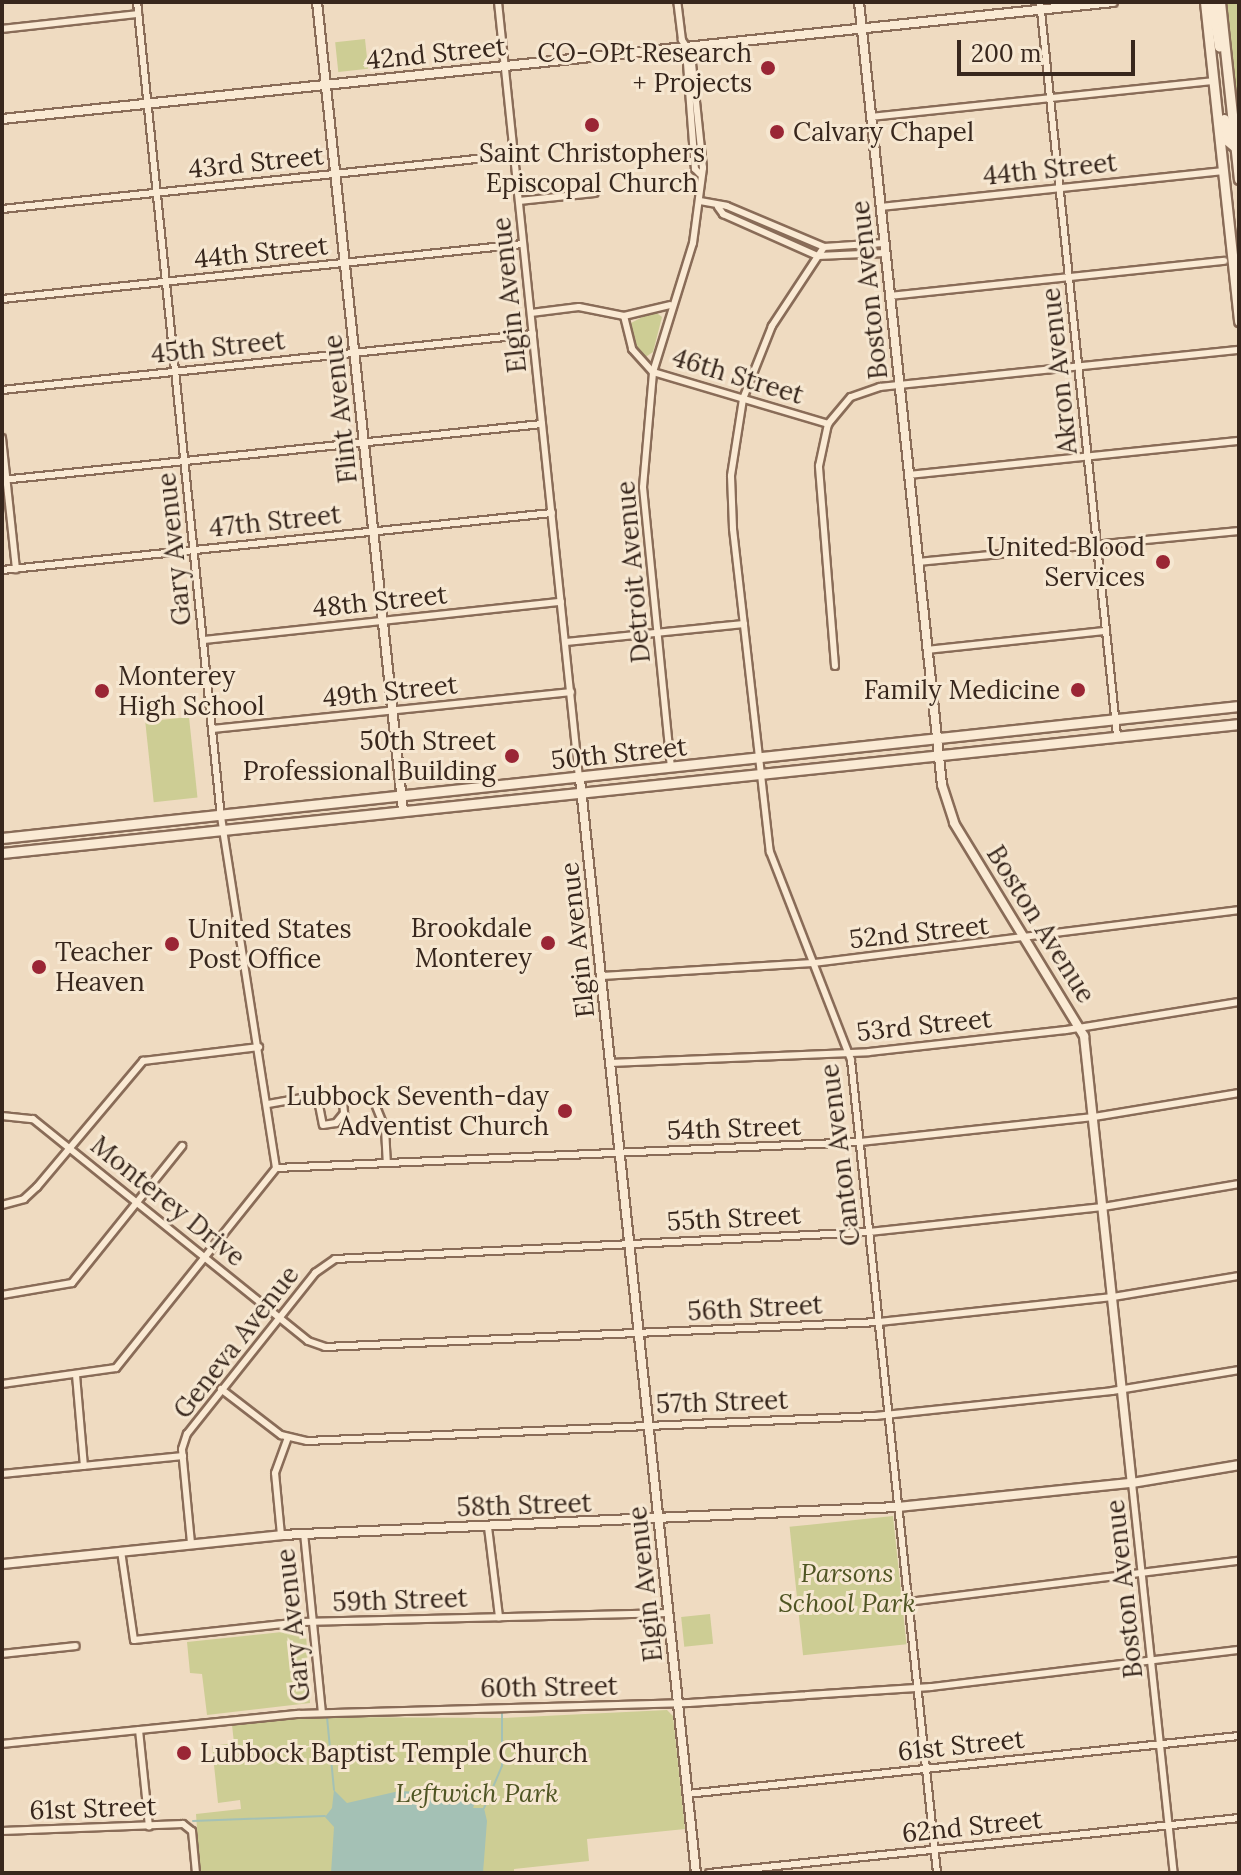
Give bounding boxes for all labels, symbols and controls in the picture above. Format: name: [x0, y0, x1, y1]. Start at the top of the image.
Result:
scale bar: [961, 24, 1139, 74]
street label: 42nd Street: [365, 30, 507, 76]
place label: CO-OPt Research + Projects: [537, 37, 752, 98]
text: 200 m: [971, 38, 1041, 69]
marker: CO-OPt Research + Projects: [759, 59, 777, 77]
marker: Saint Christophers Episcopal Church: [583, 116, 601, 134]
place label: Calvary Chapel: [793, 116, 974, 148]
marker: Calvary Chapel: [768, 123, 786, 141]
place label: Saint Christophers Episcopal Church: [479, 137, 705, 198]
street label: 43rd Street: [187, 139, 325, 185]
street label: 44th Street: [982, 146, 1118, 192]
street label: Boston Avenue: [844, 199, 894, 381]
street label: Elgin Avenue: [485, 216, 533, 374]
street label: 44th Street: [193, 229, 329, 275]
street label: Akron Avenue: [1035, 286, 1083, 456]
street label: 45th Street: [150, 324, 286, 370]
street label: Flint Avenue: [317, 333, 363, 485]
street label: 46th Street: [669, 341, 807, 411]
street label: Gary Avenue: [150, 471, 198, 627]
street label: Detroit Avenue: [610, 480, 656, 664]
street label: 47th Street: [208, 499, 342, 543]
place label: United Blood Services: [987, 531, 1145, 592]
marker: United Blood Services: [1152, 551, 1174, 573]
street label: 48th Street: [311, 578, 449, 624]
place label: Monterey High School: [118, 660, 264, 722]
street label: 49th Street: [321, 668, 459, 714]
place label: Family Medicine: [864, 674, 1060, 706]
marker: Family Medicine: [1067, 679, 1089, 701]
marker: Monterey High School: [93, 682, 111, 700]
place label: 50th Street Professional Building: [243, 725, 496, 786]
street label: 50th Street: [549, 730, 689, 776]
marker: 50th Street Professional Building: [503, 747, 521, 765]
street label: Boston Avenue: [980, 840, 1102, 1008]
street label: Elgin Avenue: [553, 861, 601, 1019]
street label: 52nd Street: [848, 909, 990, 955]
place label: Brookdale Monterey: [411, 912, 532, 974]
place label: United States Post Office: [188, 913, 352, 974]
marker: Brookdale Monterey: [539, 934, 557, 952]
marker: United States Post Office: [163, 935, 181, 953]
place label: Teacher Heaven: [55, 936, 153, 998]
marker: Teacher Heaven: [30, 958, 48, 976]
street label: 53rd Street: [855, 1002, 993, 1048]
street label: Canton Avenue: [813, 1062, 867, 1248]
place label: Lubbock Seventh-day Adventist Church: [286, 1080, 549, 1142]
marker: Lubbock Seventh-day Adventist Church: [556, 1102, 574, 1120]
street label: 54th Street: [666, 1110, 802, 1146]
street label: Monterey Drive: [85, 1129, 251, 1273]
street label: 55th Street: [666, 1199, 802, 1237]
street label: Geneva Avenue: [167, 1260, 305, 1424]
street label: 56th Street: [687, 1289, 823, 1327]
street label: 57th Street: [655, 1384, 789, 1420]
street label: 58th Street: [456, 1487, 592, 1523]
street label: Boston Avenue: [1099, 1498, 1149, 1680]
street label: Elgin Avenue: [621, 1505, 669, 1663]
street label: Gary Avenue: [269, 1547, 317, 1703]
park label: Parsons School Park: [778, 1557, 916, 1618]
street label: 59th Street: [332, 1582, 468, 1618]
street label: 60th Street: [480, 1670, 618, 1704]
street label: 61st Street: [896, 1723, 1026, 1767]
place label: Lubbock Baptist Temple Church: [200, 1737, 588, 1769]
marker: Lubbock Baptist Temple Church: [175, 1744, 193, 1762]
park label: Leftwich Park: [395, 1777, 559, 1809]
street label: 61st Street: [29, 1790, 157, 1826]
street label: 62nd Street: [900, 1803, 1044, 1849]

